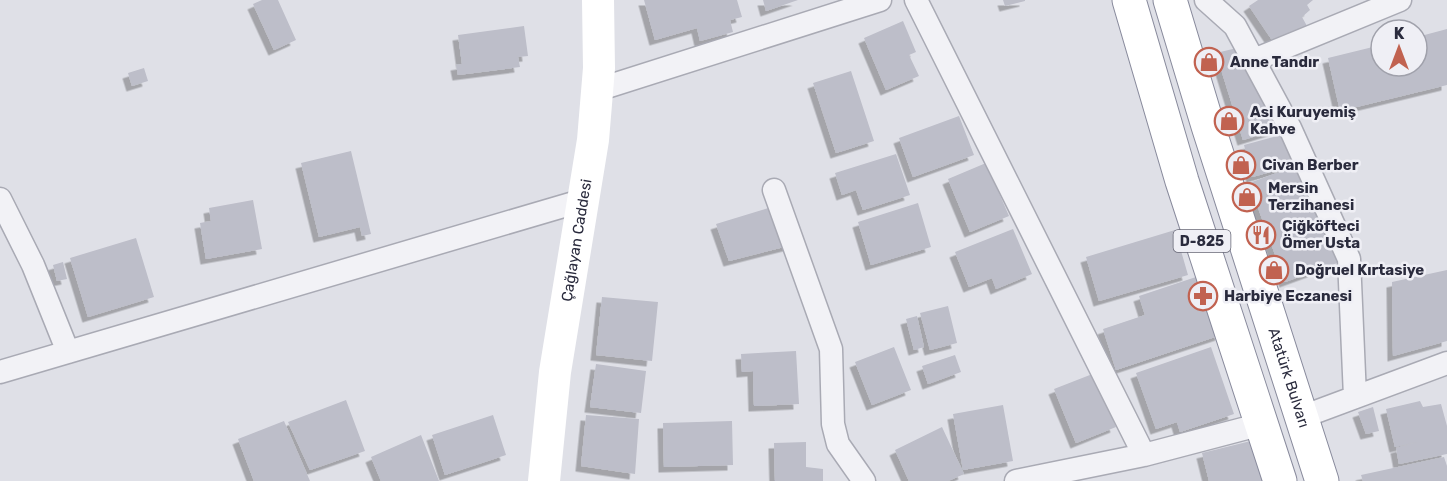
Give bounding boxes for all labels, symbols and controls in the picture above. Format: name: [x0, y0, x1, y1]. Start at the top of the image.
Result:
north arrow: [1369, 18, 1429, 78]
text: K: [1394, 24, 1405, 43]
shop icon: Anne Tandır: [1193, 46, 1225, 78]
place label: Anne Tandır: [1230, 53, 1319, 71]
place label: Asi Kuruyemiş Kahve: [1250, 103, 1356, 138]
shop icon: Asi Kuruyemiş Kahve: [1213, 105, 1245, 137]
shop icon: Civan Berber: [1225, 149, 1257, 181]
place label: Civan Berber: [1262, 156, 1359, 174]
street label: Çağlayan Caddesi: [558, 178, 595, 303]
place label: Mersin Terzihanesi: [1268, 179, 1354, 214]
shop icon: Mersin Terzihanesi: [1231, 181, 1263, 213]
place label: Çiğköfteci Ömer Usta: [1282, 217, 1360, 252]
restaurant icon: Çiğköfteci Ömer Usta: [1245, 219, 1277, 251]
road number: D-825: [1174, 230, 1230, 252]
shop icon: Doğruel Kırtasiye: [1258, 254, 1290, 286]
place label: Doğruel Kırtasiye: [1295, 261, 1424, 279]
pharmacy icon: Harbiye Eczanesi: [1187, 280, 1219, 312]
place label: Harbiye Eczanesi: [1224, 287, 1352, 305]
street label: Atatürk Bulvarı: [1264, 325, 1313, 430]

